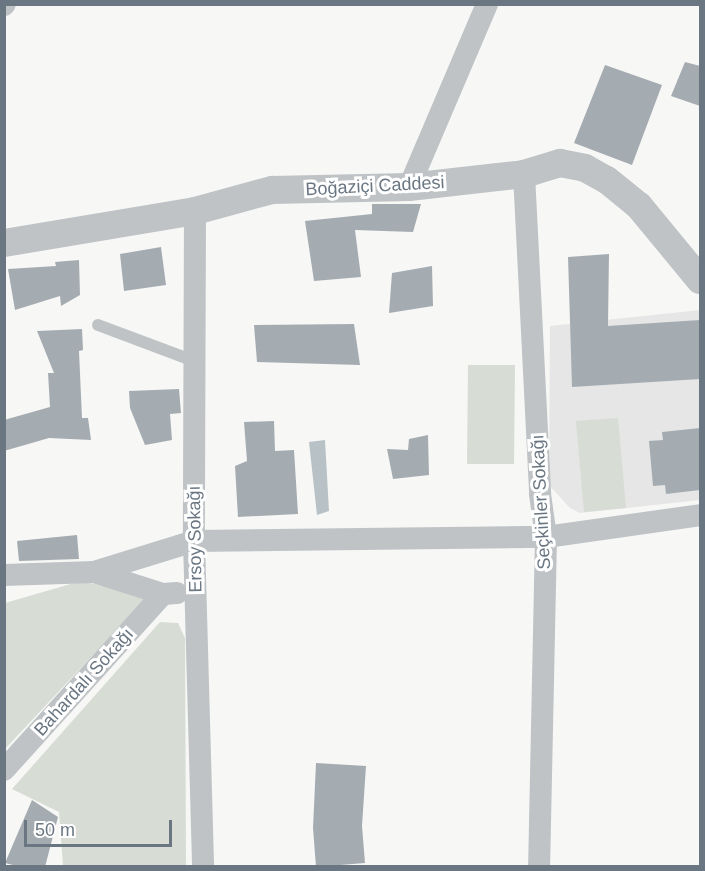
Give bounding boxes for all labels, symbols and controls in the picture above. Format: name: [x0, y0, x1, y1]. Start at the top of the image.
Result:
street label: Boğaziçi Caddesi: [305, 172, 445, 200]
street label: Seçkinler Sokağı: [527, 434, 555, 570]
street label: Ersoy Sokağı: [183, 485, 207, 593]
street label: Bahardalı Sokağı: [30, 623, 138, 741]
scale bar: [27, 808, 176, 846]
text: 50 m: [35, 820, 75, 840]

